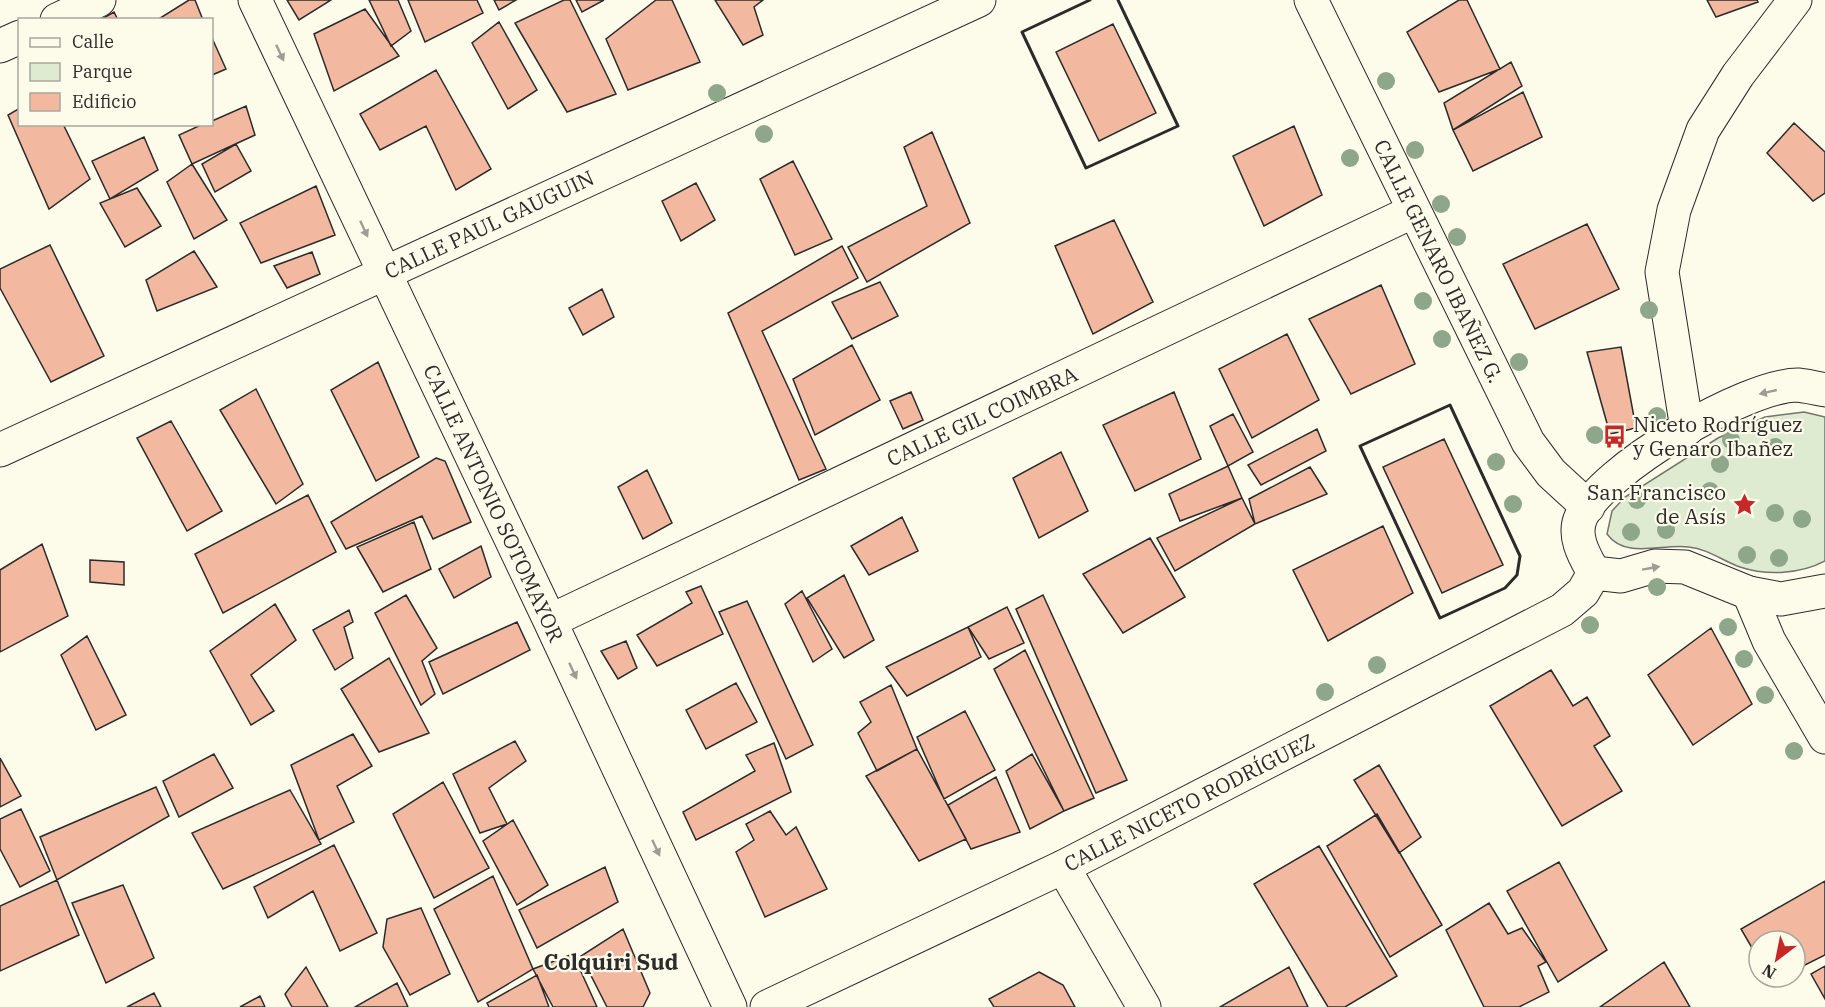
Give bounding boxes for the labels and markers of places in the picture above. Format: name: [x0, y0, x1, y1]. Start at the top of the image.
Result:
place label: Niceto Rodríguez y Genaro Ibañez: [1633, 410, 1803, 462]
bus stop icon: Niceto Rodríguez y Genaro Ibañez: [1602, 423, 1628, 449]
place label: San Francisco de Asís: [1587, 478, 1726, 530]
place icon: San Francisco de Asís: [1731, 491, 1757, 517]

